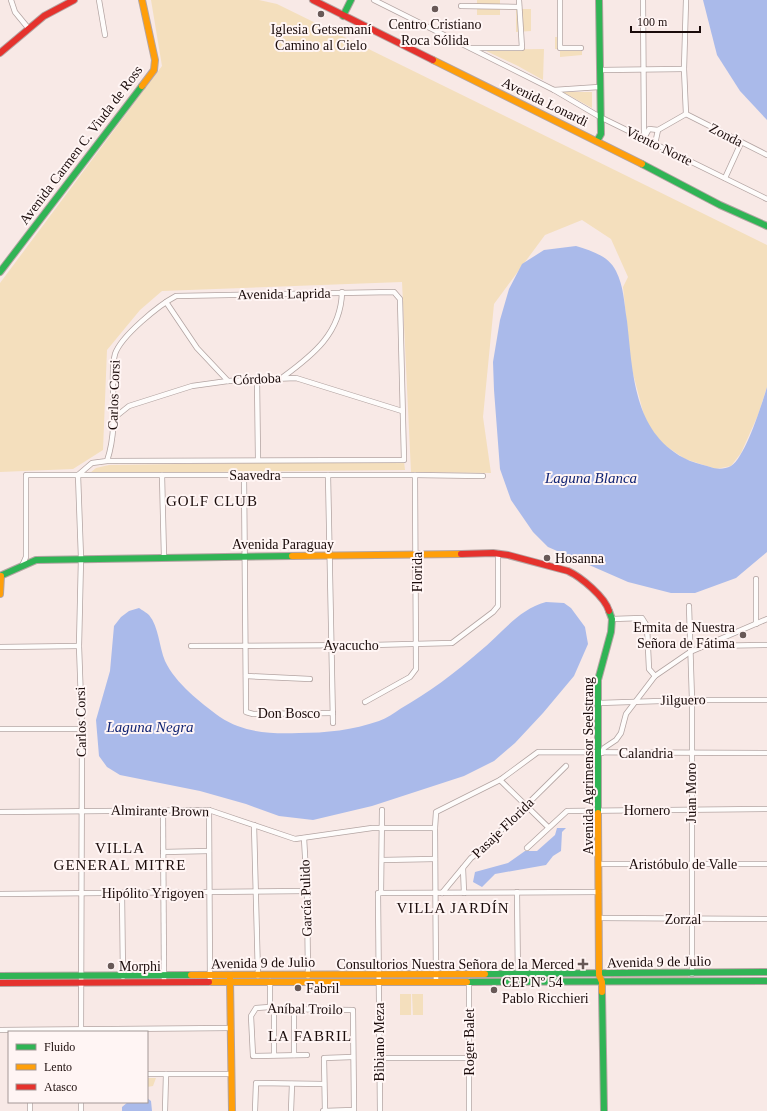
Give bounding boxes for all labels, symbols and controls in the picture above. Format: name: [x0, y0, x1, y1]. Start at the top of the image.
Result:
marker: Centro Cristiano Roca Sólida: [430, 4, 440, 14]
scale bar: [631, 8, 700, 34]
marker: Iglesia Getsemaní Camino al Cielo: [316, 9, 326, 19]
text: 100 m: [637, 15, 668, 29]
place label: Centro Cristiano Roca Sólida: [389, 17, 481, 48]
place label: Iglesia Getsemaní Camino al Cielo: [271, 22, 371, 53]
street label: Avenida Carmen C. Viuda de Ross: [16, 63, 146, 227]
street label: Avenida Lonardi: [499, 75, 591, 129]
street label: Zonda: [707, 120, 746, 150]
street label: Viento Norte: [623, 123, 695, 169]
street label: Avenida Laprida: [237, 286, 332, 302]
street label: Carlos Corsi: [105, 359, 123, 430]
street label: Córdoba: [233, 370, 282, 388]
street label: Saavedra: [229, 468, 281, 483]
water label: Laguna Blanca: [544, 470, 637, 486]
district label: GOLF CLUB: [166, 493, 258, 509]
street label: Avenida Paraguay: [232, 537, 334, 552]
street label: Florida: [410, 551, 425, 592]
place label: Hosanna: [555, 551, 605, 566]
marker: Hosanna: [542, 553, 552, 563]
place label: Ermita de Nuestra Señora de Fátima: [633, 620, 736, 651]
marker: Ermita de Nuestra Señora de Fátima: [738, 630, 748, 640]
street label: Ayacucho: [323, 638, 379, 653]
street label: Avenida Agrimensor Seelstrang: [581, 677, 596, 855]
street label: Carlos Corsi: [73, 687, 89, 757]
street label: Jilguero: [660, 692, 706, 708]
street label: Don Bosco: [258, 706, 320, 721]
water label: Laguna Negra: [105, 719, 194, 735]
street label: Calandria: [619, 746, 674, 761]
street label: Juan Moro: [684, 763, 699, 823]
street label: Pasaje Florida: [469, 794, 537, 861]
street label: Almirante Brown: [111, 803, 209, 819]
street label: Hornero: [624, 803, 670, 818]
district label: VILLA GENERAL MITRE: [54, 840, 186, 873]
street label: Aristóbulo de Valle: [629, 857, 737, 872]
street label: García Pulido: [297, 859, 315, 937]
street label: Hipólito Yrigoyen: [102, 886, 204, 901]
district label: VILLA JARDÍN: [396, 900, 510, 916]
street label: Zorzal: [665, 912, 701, 927]
street label: Avenida 9 de Julio: [607, 954, 711, 970]
street label: Avenida 9 de Julio: [211, 955, 315, 971]
place label: Consultorios Nuestra Señora de la Merced: [336, 957, 574, 972]
marker: Consultorios Nuestra Señora de la Merced: [577, 958, 589, 970]
place label: Morphi: [119, 959, 161, 974]
marker: Morphi: [106, 961, 116, 971]
place label: CEP Nº 54 Pablo Ricchieri: [502, 975, 589, 1006]
place label: Fabril: [306, 981, 340, 996]
marker: Fabril: [293, 983, 303, 993]
marker: CEP Nº 54 Pablo Ricchieri: [489, 985, 499, 995]
street label: Aníbal Troilo: [267, 1001, 343, 1017]
street label: Bibiano Meza: [372, 1002, 387, 1081]
street label: Roger Balet: [462, 1008, 477, 1076]
district label: LA FABRIL: [268, 1028, 352, 1044]
legend: [8, 1031, 148, 1103]
text: Fluido: [44, 1040, 75, 1054]
text: Lento: [44, 1060, 72, 1074]
text: Atasco: [44, 1080, 77, 1094]

